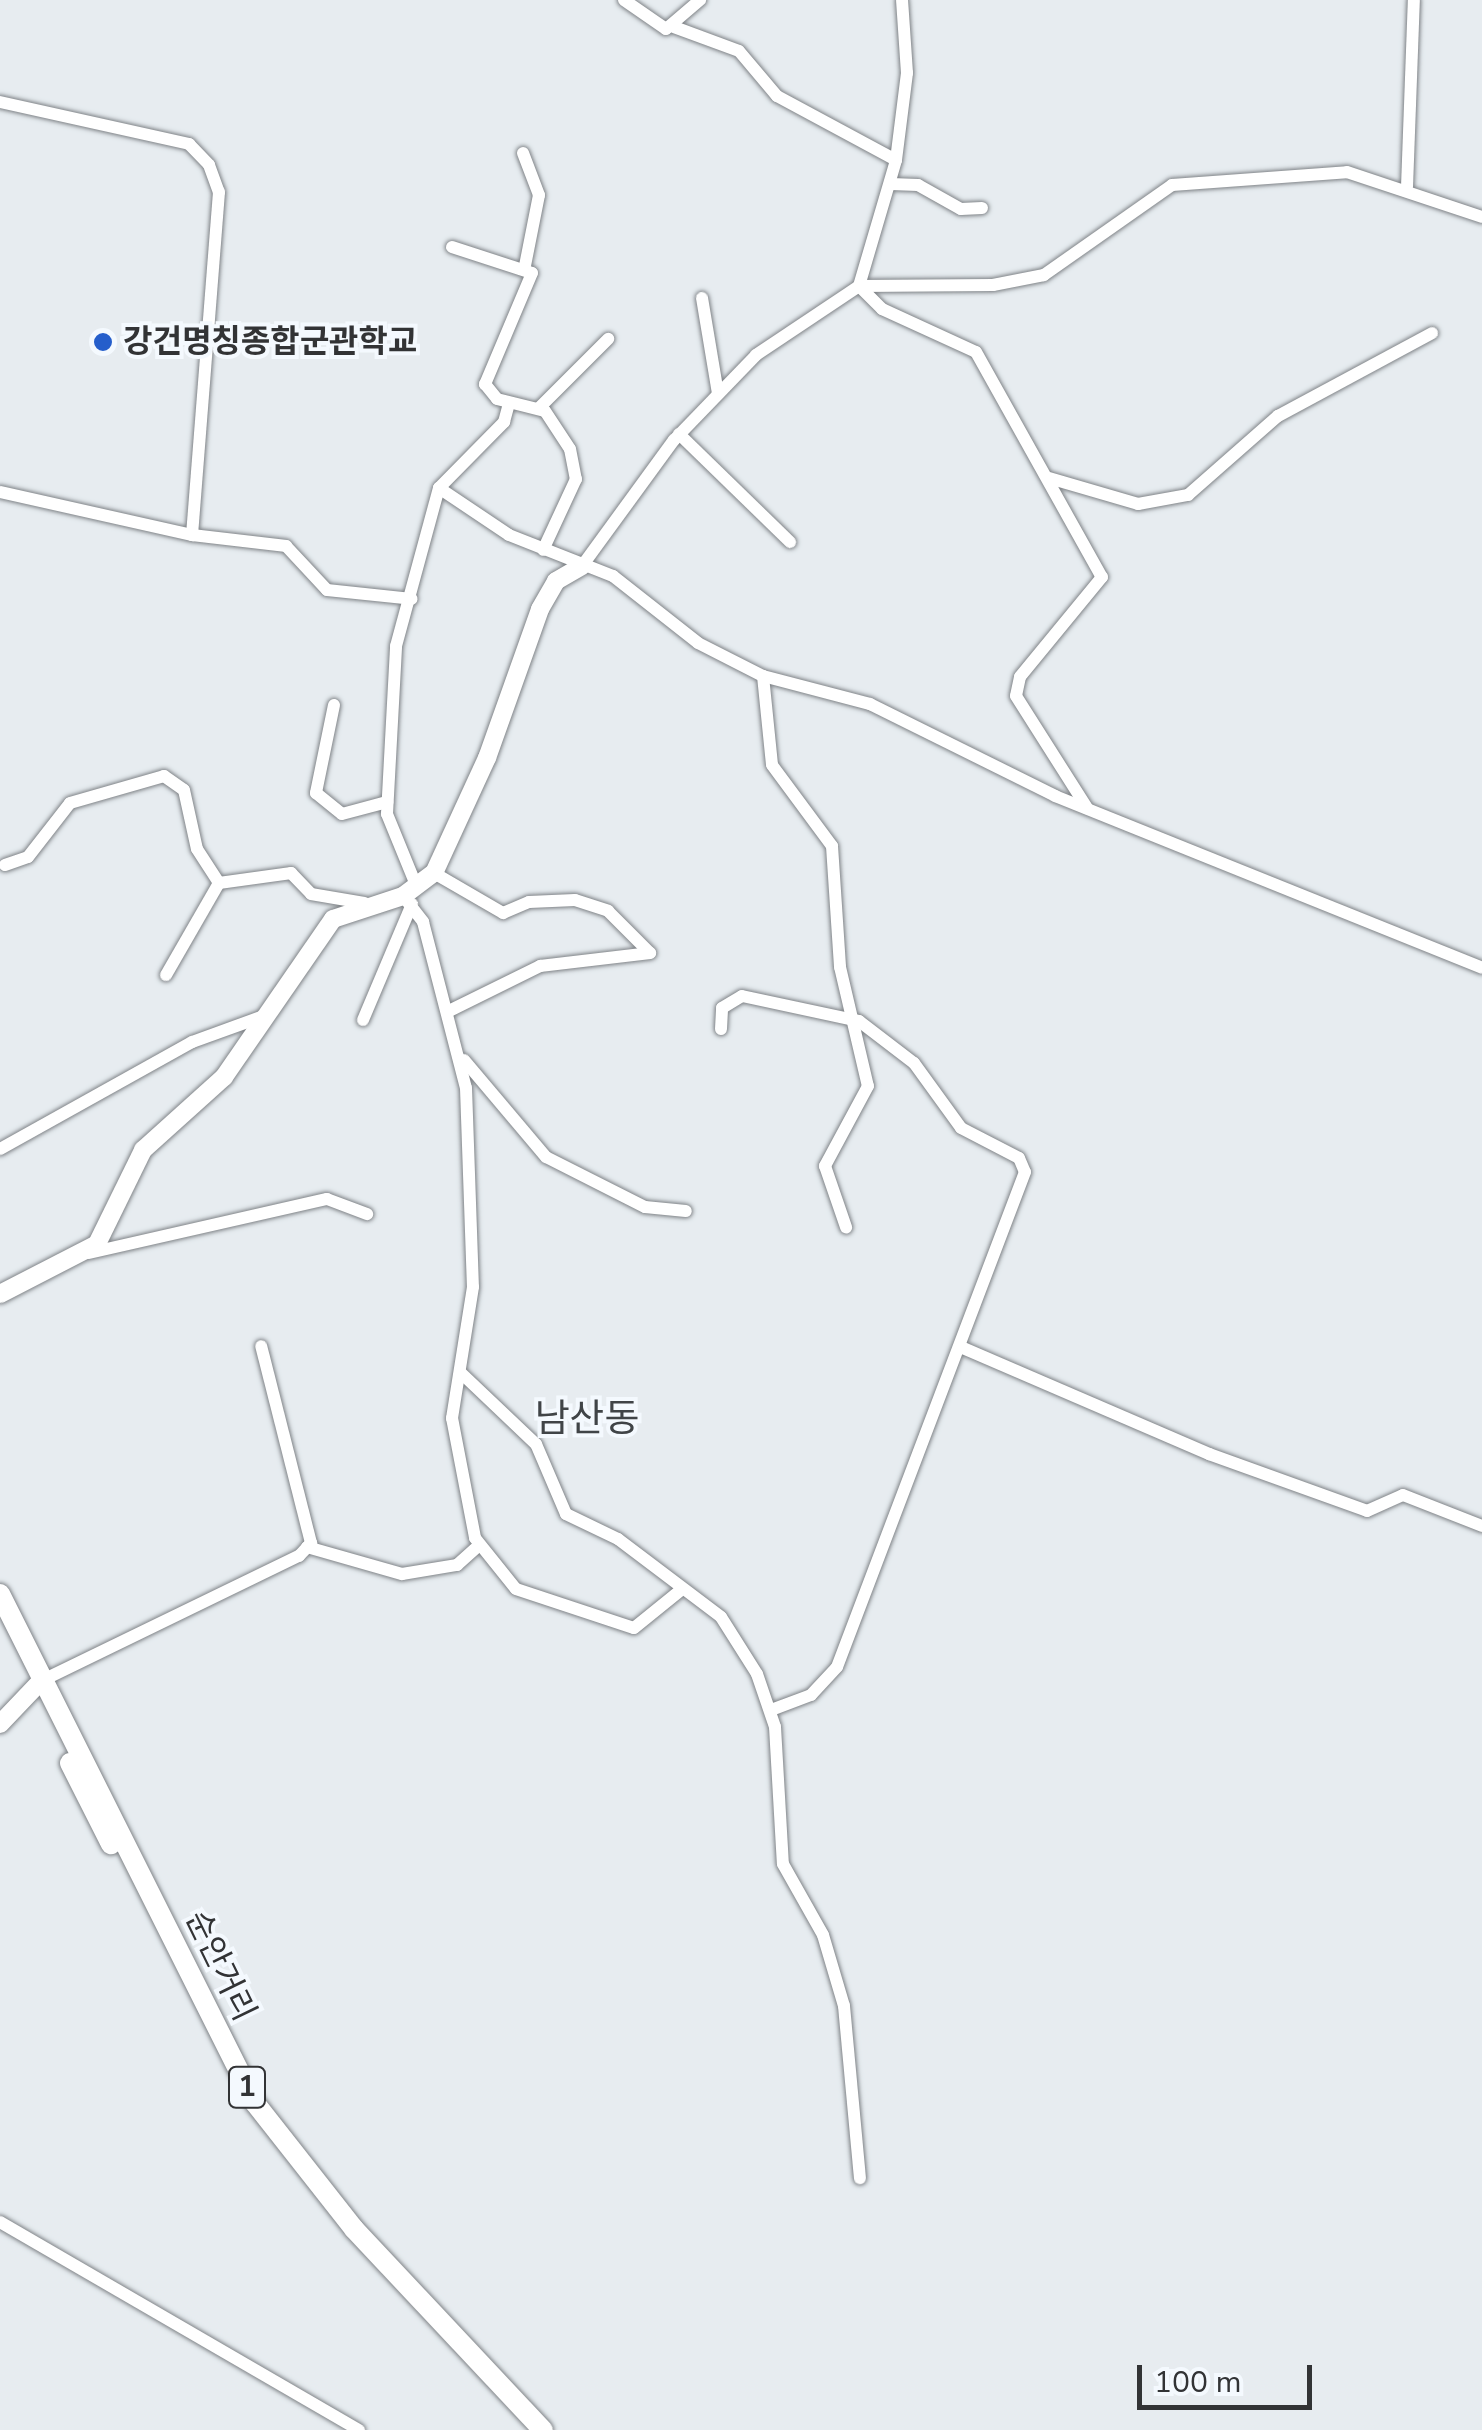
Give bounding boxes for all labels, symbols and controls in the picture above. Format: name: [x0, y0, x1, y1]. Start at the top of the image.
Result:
place label: 강건명칭종합군관학교: [123, 323, 417, 361]
marker: 강건명칭종합군관학교: [92, 331, 114, 353]
district label: 남산동: [535, 1396, 639, 1442]
street label: 순안거리: [177, 1905, 263, 2027]
road number: 1: [227, 2062, 267, 2112]
scale bar: [1142, 2345, 1317, 2407]
text: 100 m: [1154, 2362, 1241, 2403]

